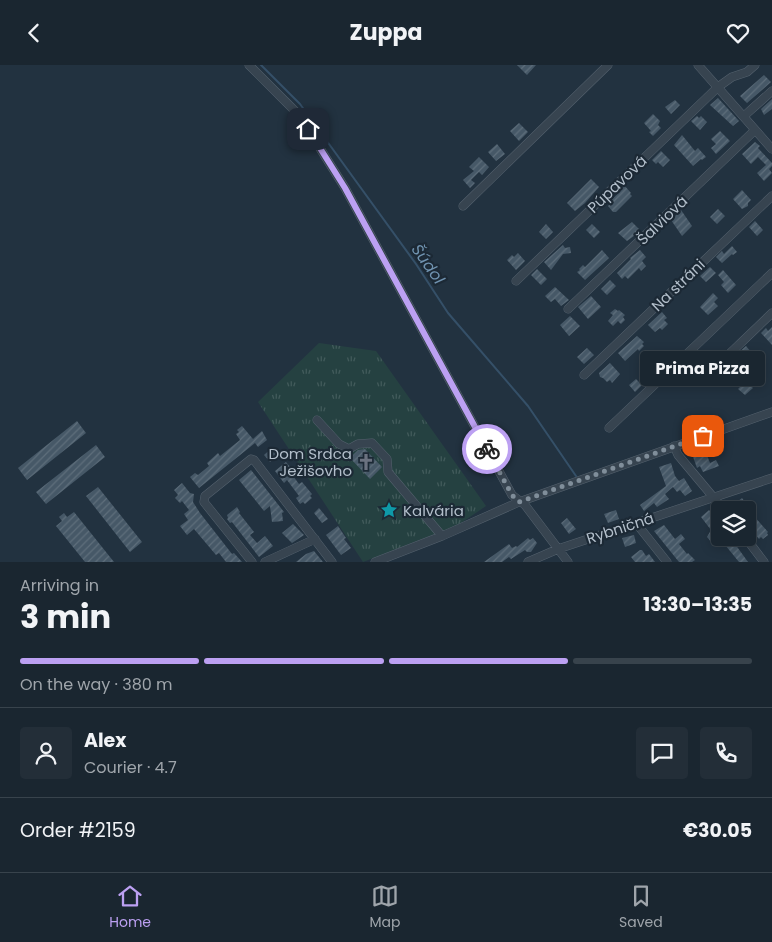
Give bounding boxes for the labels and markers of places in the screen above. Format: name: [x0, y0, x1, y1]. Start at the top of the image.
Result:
pin: [287, 108, 329, 150]
callout: Prima Pizza: [640, 351, 766, 386]
pin: [682, 415, 724, 457]
place label: Dom Srdca Ježišovho: [269, 443, 352, 481]
church icon: Dom Srdca Ježišovho: [356, 452, 376, 472]
place icon: Kalvária: [379, 500, 399, 520]
place label: Kalvária: [403, 500, 464, 521]

